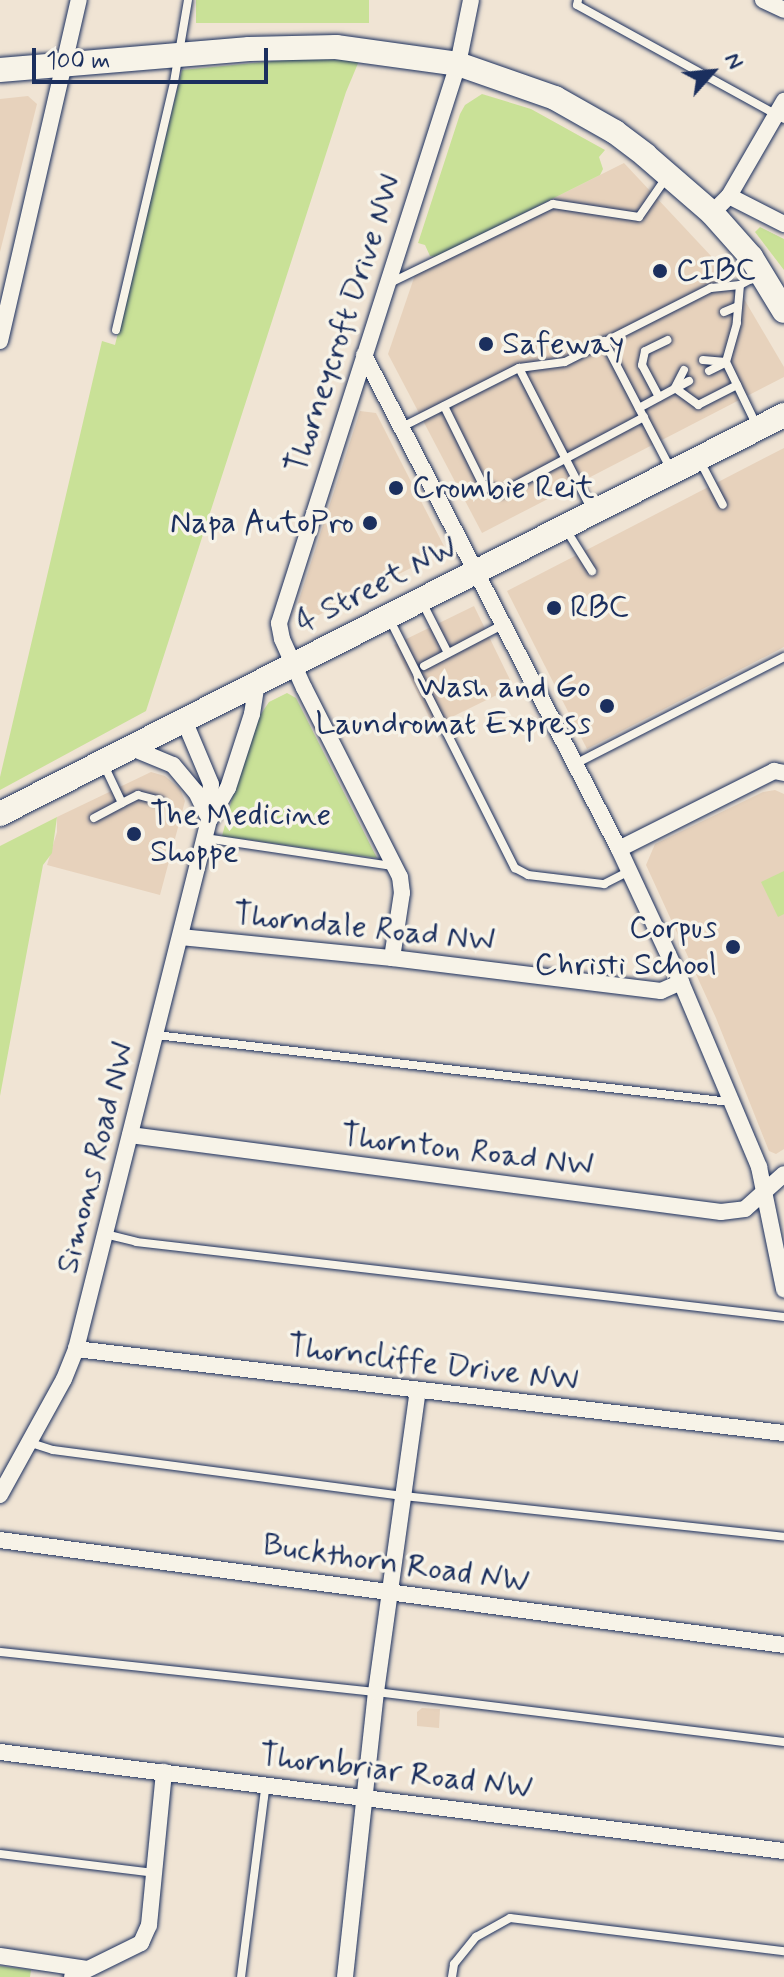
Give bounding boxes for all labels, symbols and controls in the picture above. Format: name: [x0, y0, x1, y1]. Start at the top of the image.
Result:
scale bar: [36, 32, 272, 82]
north arrow: [672, 32, 752, 112]
text: 100 m: [46, 46, 110, 77]
text: N: [718, 48, 749, 74]
street label: Thorneycroft Drive NW: [278, 172, 410, 476]
place label: CIBC: [676, 252, 756, 290]
marker: CIBC: [651, 262, 669, 280]
place label: Safeway: [502, 325, 624, 363]
marker: Safeway: [477, 335, 495, 353]
place label: Crombie Reit: [412, 469, 595, 507]
marker: Crombie Reit: [387, 479, 405, 497]
place label: Napa AutoPro: [174, 504, 354, 542]
marker: Napa AutoPro: [361, 514, 379, 532]
street label: 4 Street NW: [290, 528, 464, 642]
place label: RBC: [570, 589, 629, 627]
marker: RBC: [545, 599, 563, 617]
place label: Wash and Go Laundromat Express: [313, 669, 591, 744]
marker: Wash and Go Laundromat Express: [598, 697, 616, 715]
place label: The Medicine Shoppe: [150, 797, 326, 872]
marker: The Medicine Shoppe: [125, 825, 143, 843]
street label: Thorndale Road NW: [231, 895, 497, 961]
place label: Corpus Christi School: [534, 910, 717, 985]
marker: Corpus Christi School: [724, 938, 742, 956]
street label: Simons Road NW: [49, 1038, 143, 1278]
street label: Thornton Road NW: [341, 1117, 593, 1185]
street label: Thorncliffe Drive NW: [288, 1327, 578, 1401]
street label: Buckthorn Road NW: [262, 1526, 530, 1602]
street label: Thornbriar Road NW: [258, 1736, 534, 1808]

